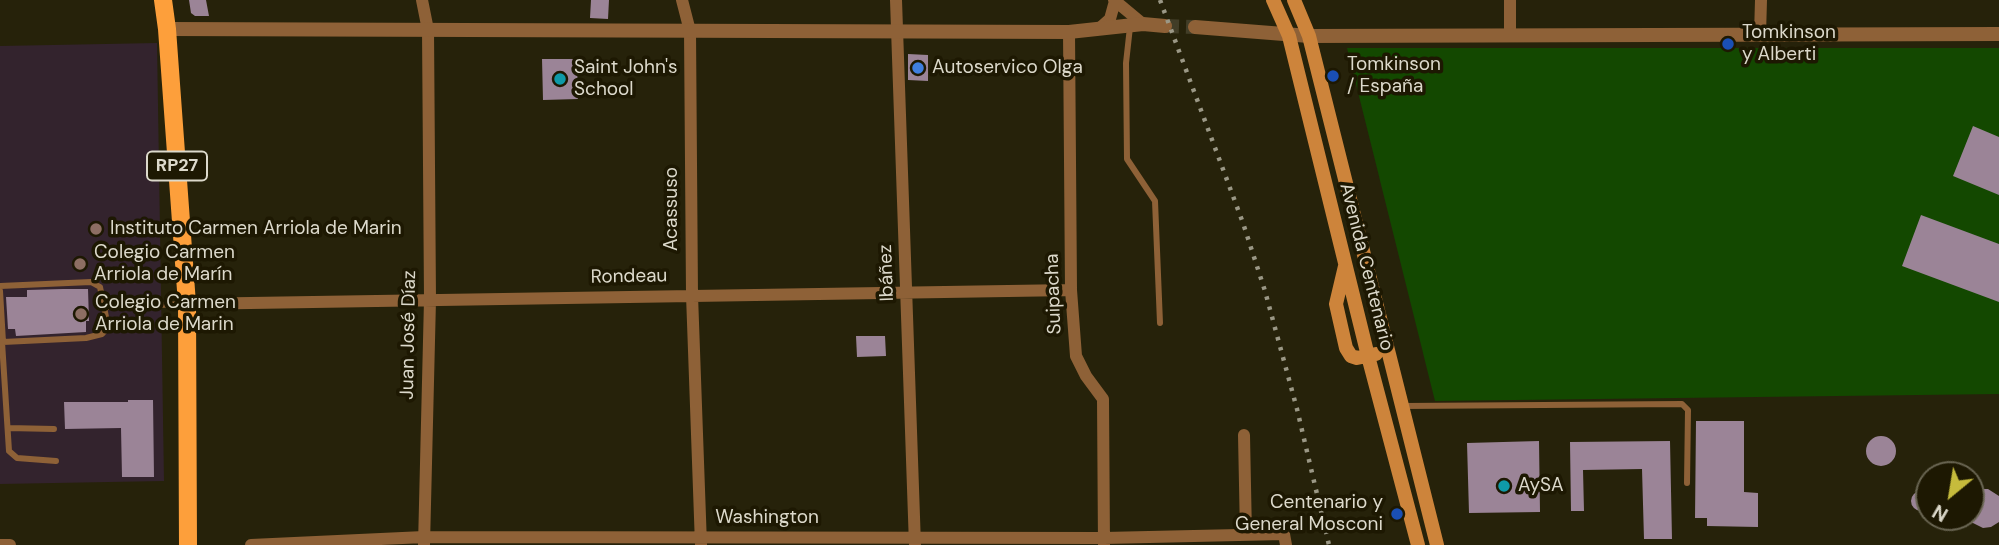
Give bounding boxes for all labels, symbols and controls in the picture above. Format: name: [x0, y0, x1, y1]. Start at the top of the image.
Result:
place label: Tomkinson y Alberti: [1742, 22, 1836, 66]
marker: Tomkinson y Alberti: [1720, 36, 1736, 52]
place label: Tomkinson / España: [1347, 54, 1441, 98]
place label: Saint John's School: [574, 57, 678, 101]
place label: Autoservico Olga: [932, 57, 1083, 79]
marker: Autoservico Olga: [910, 60, 926, 76]
marker: Tomkinson / España: [1325, 68, 1341, 84]
marker: Saint John's School: [552, 71, 568, 87]
road number: RP27: [147, 152, 207, 181]
street label: Acassuso: [661, 167, 683, 251]
street label: Avenida Centenario: [1334, 181, 1398, 353]
place label: Instituto Carmen Arriola de Marin: [110, 218, 402, 240]
marker: Instituto Carmen Arriola de Marin: [88, 221, 104, 237]
place label: Colegio Carmen Arriola de Marín: [94, 242, 235, 286]
street label: Ibáñez: [875, 244, 899, 302]
street label: Suipacha: [1041, 253, 1067, 335]
marker: Colegio Carmen Arriola de Marín: [72, 256, 88, 272]
street label: Rondeau: [590, 265, 668, 289]
street label: Juan José Díaz: [396, 270, 422, 400]
place label: Colegio Carmen Arriola de Marin: [95, 292, 236, 336]
marker: Colegio Carmen Arriola de Marin: [73, 306, 89, 322]
north arrow: [1915, 461, 1985, 531]
place label: AySA: [1518, 475, 1564, 497]
marker: AySA: [1496, 478, 1512, 494]
place label: Centenario y General Mosconi: [1235, 492, 1383, 536]
text: N: [1928, 499, 1953, 527]
marker: Centenario y General Mosconi: [1389, 506, 1405, 522]
street label: Washington: [715, 507, 819, 529]

